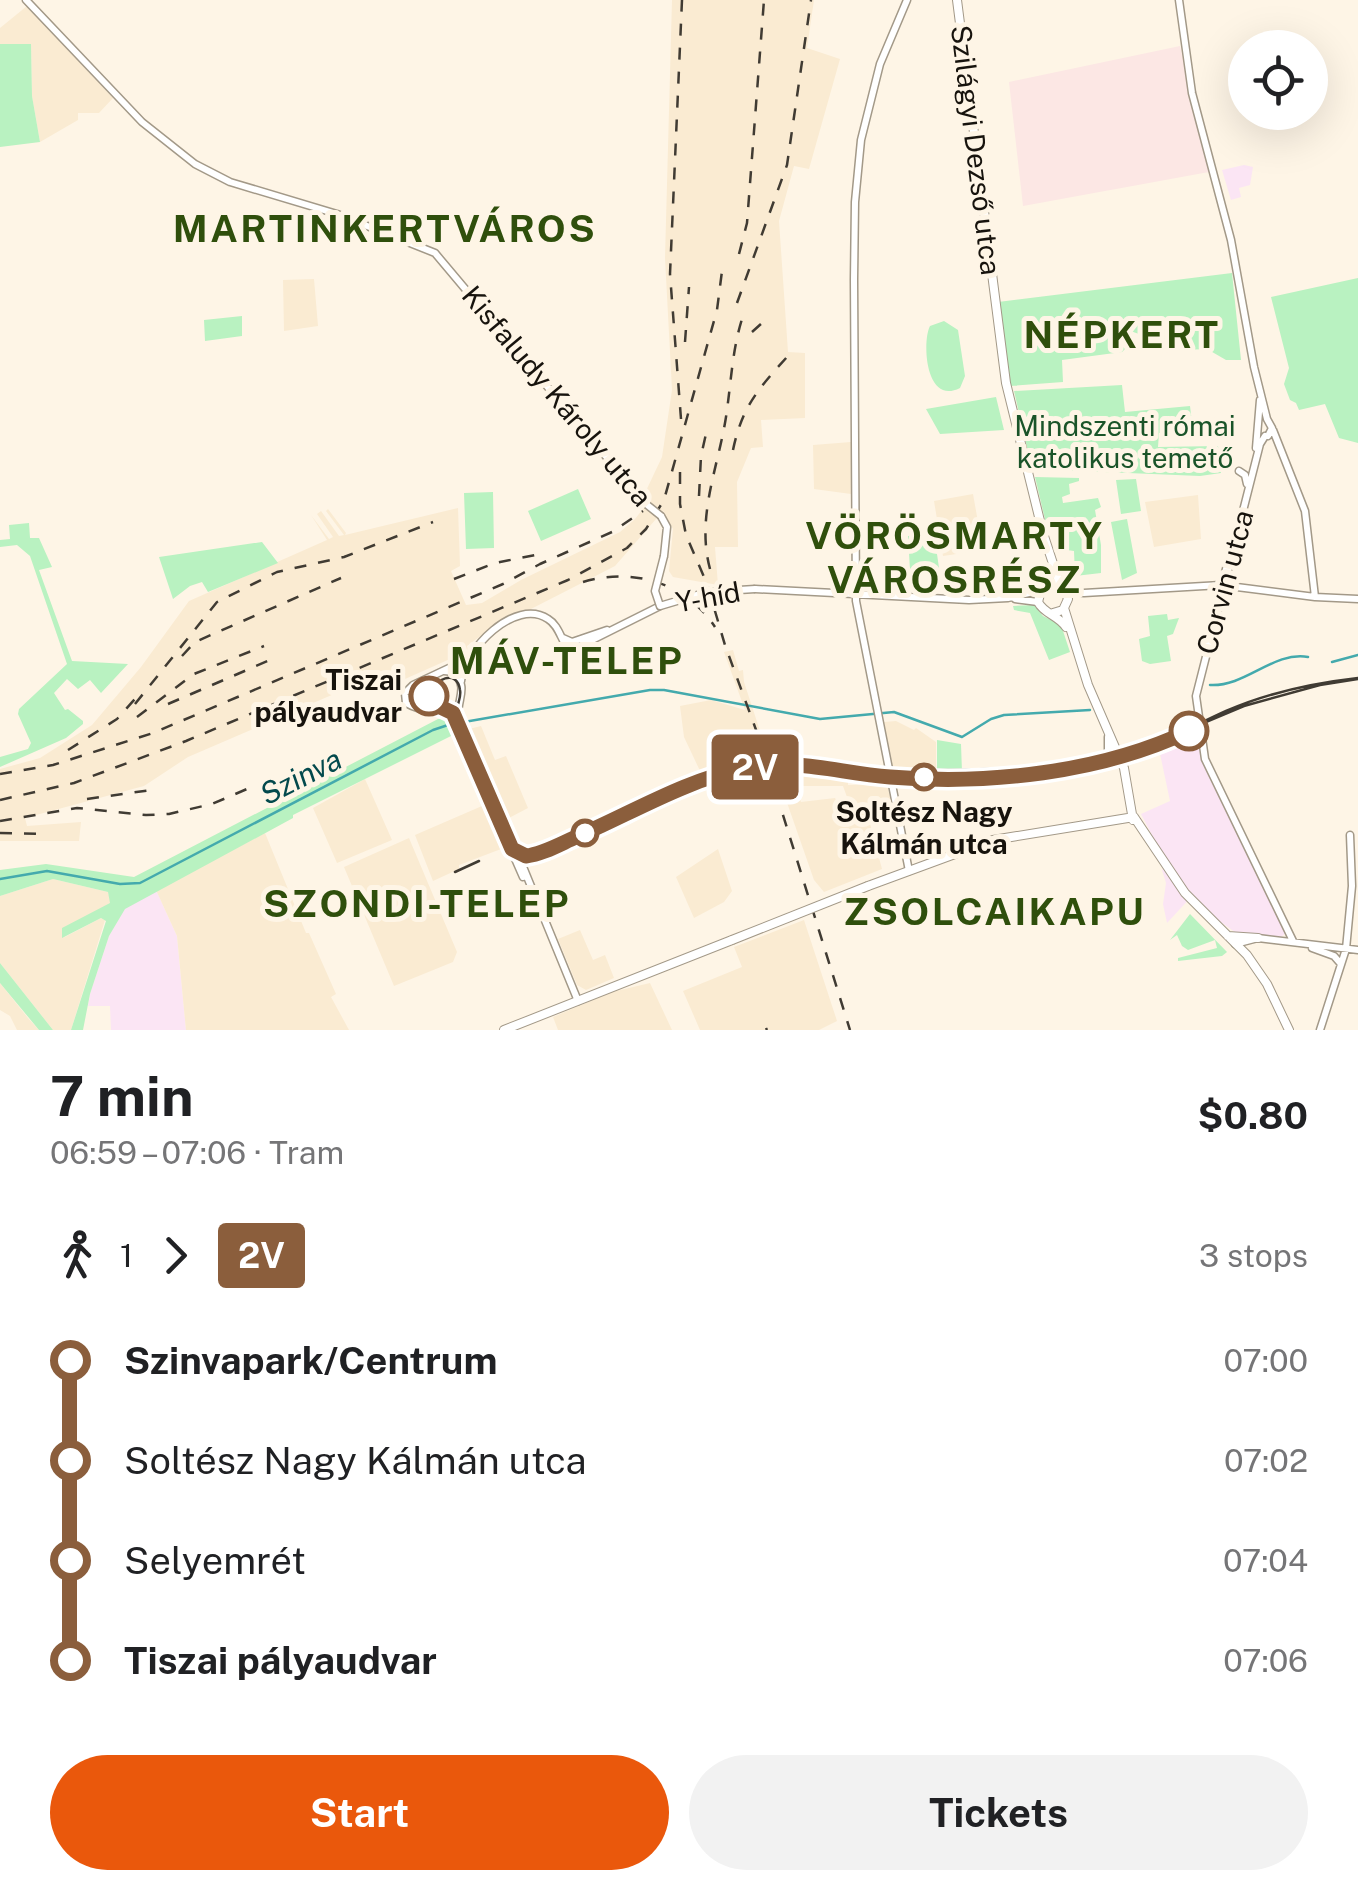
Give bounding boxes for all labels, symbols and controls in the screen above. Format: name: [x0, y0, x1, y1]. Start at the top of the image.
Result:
street label: Szilágyi Dezső utca: [945, 23, 1008, 277]
map controls: [1228, 30, 1328, 130]
button: locate: [1228, 30, 1328, 130]
district label: MARTINKERTVÁROS: [173, 206, 597, 251]
street label: Kisfaludy Károly utca: [456, 279, 659, 513]
district label: NÉPKERT: [1023, 312, 1221, 357]
park label: Mindszenti római katolikus temető: [1014, 409, 1236, 474]
street label: Corvin utca: [1189, 506, 1260, 658]
district label: VÖRÖSMARTY VÁROSRÉSZ: [805, 513, 1105, 602]
street label: Y-híd: [673, 575, 743, 618]
district label: MÁV-TELEP: [450, 638, 684, 683]
place label: Tiszai pályaudvar: [254, 663, 402, 728]
marker: Tiszai pályaudvar: [410, 677, 448, 715]
unlabelled marker: [1170, 712, 1208, 750]
line badge: 2V: [710, 734, 800, 800]
water label: Szinva: [254, 740, 348, 812]
text: 2V: [732, 747, 778, 788]
marker: Soltész Nagy Kálmán utca: [911, 764, 937, 790]
place label: Soltész Nagy Kálmán utca: [836, 795, 1013, 860]
unlabelled marker: [572, 820, 598, 846]
district label: SZONDI-TELEP: [263, 881, 571, 926]
district label: ZSOLCAIKAPU: [844, 889, 1146, 934]
text: 7 min: [50, 1064, 194, 1128]
text: $0.80: [1198, 1093, 1308, 1138]
text: 06:59 – 07:06 · Tram: [50, 1134, 344, 1171]
icon: walk: [50, 1228, 105, 1283]
icon: forward: [148, 1228, 203, 1283]
text: 2V: [238, 1235, 285, 1276]
text: 1: [120, 1237, 133, 1274]
text: 3 stops: [1199, 1237, 1308, 1274]
text: Szinvapark/Centrum: [124, 1338, 498, 1383]
text: 07:00: [1224, 1342, 1308, 1379]
text: Soltész Nagy Kálmán utca: [124, 1438, 587, 1483]
text: 07:02: [1224, 1442, 1308, 1479]
text: Selyemrét: [124, 1538, 306, 1583]
text: 07:04: [1223, 1542, 1308, 1579]
text: Tiszai pályaudvar: [124, 1638, 437, 1683]
text: 07:06: [1223, 1642, 1308, 1679]
button: Start: [50, 1755, 669, 1870]
button: Tickets: [689, 1755, 1308, 1870]

